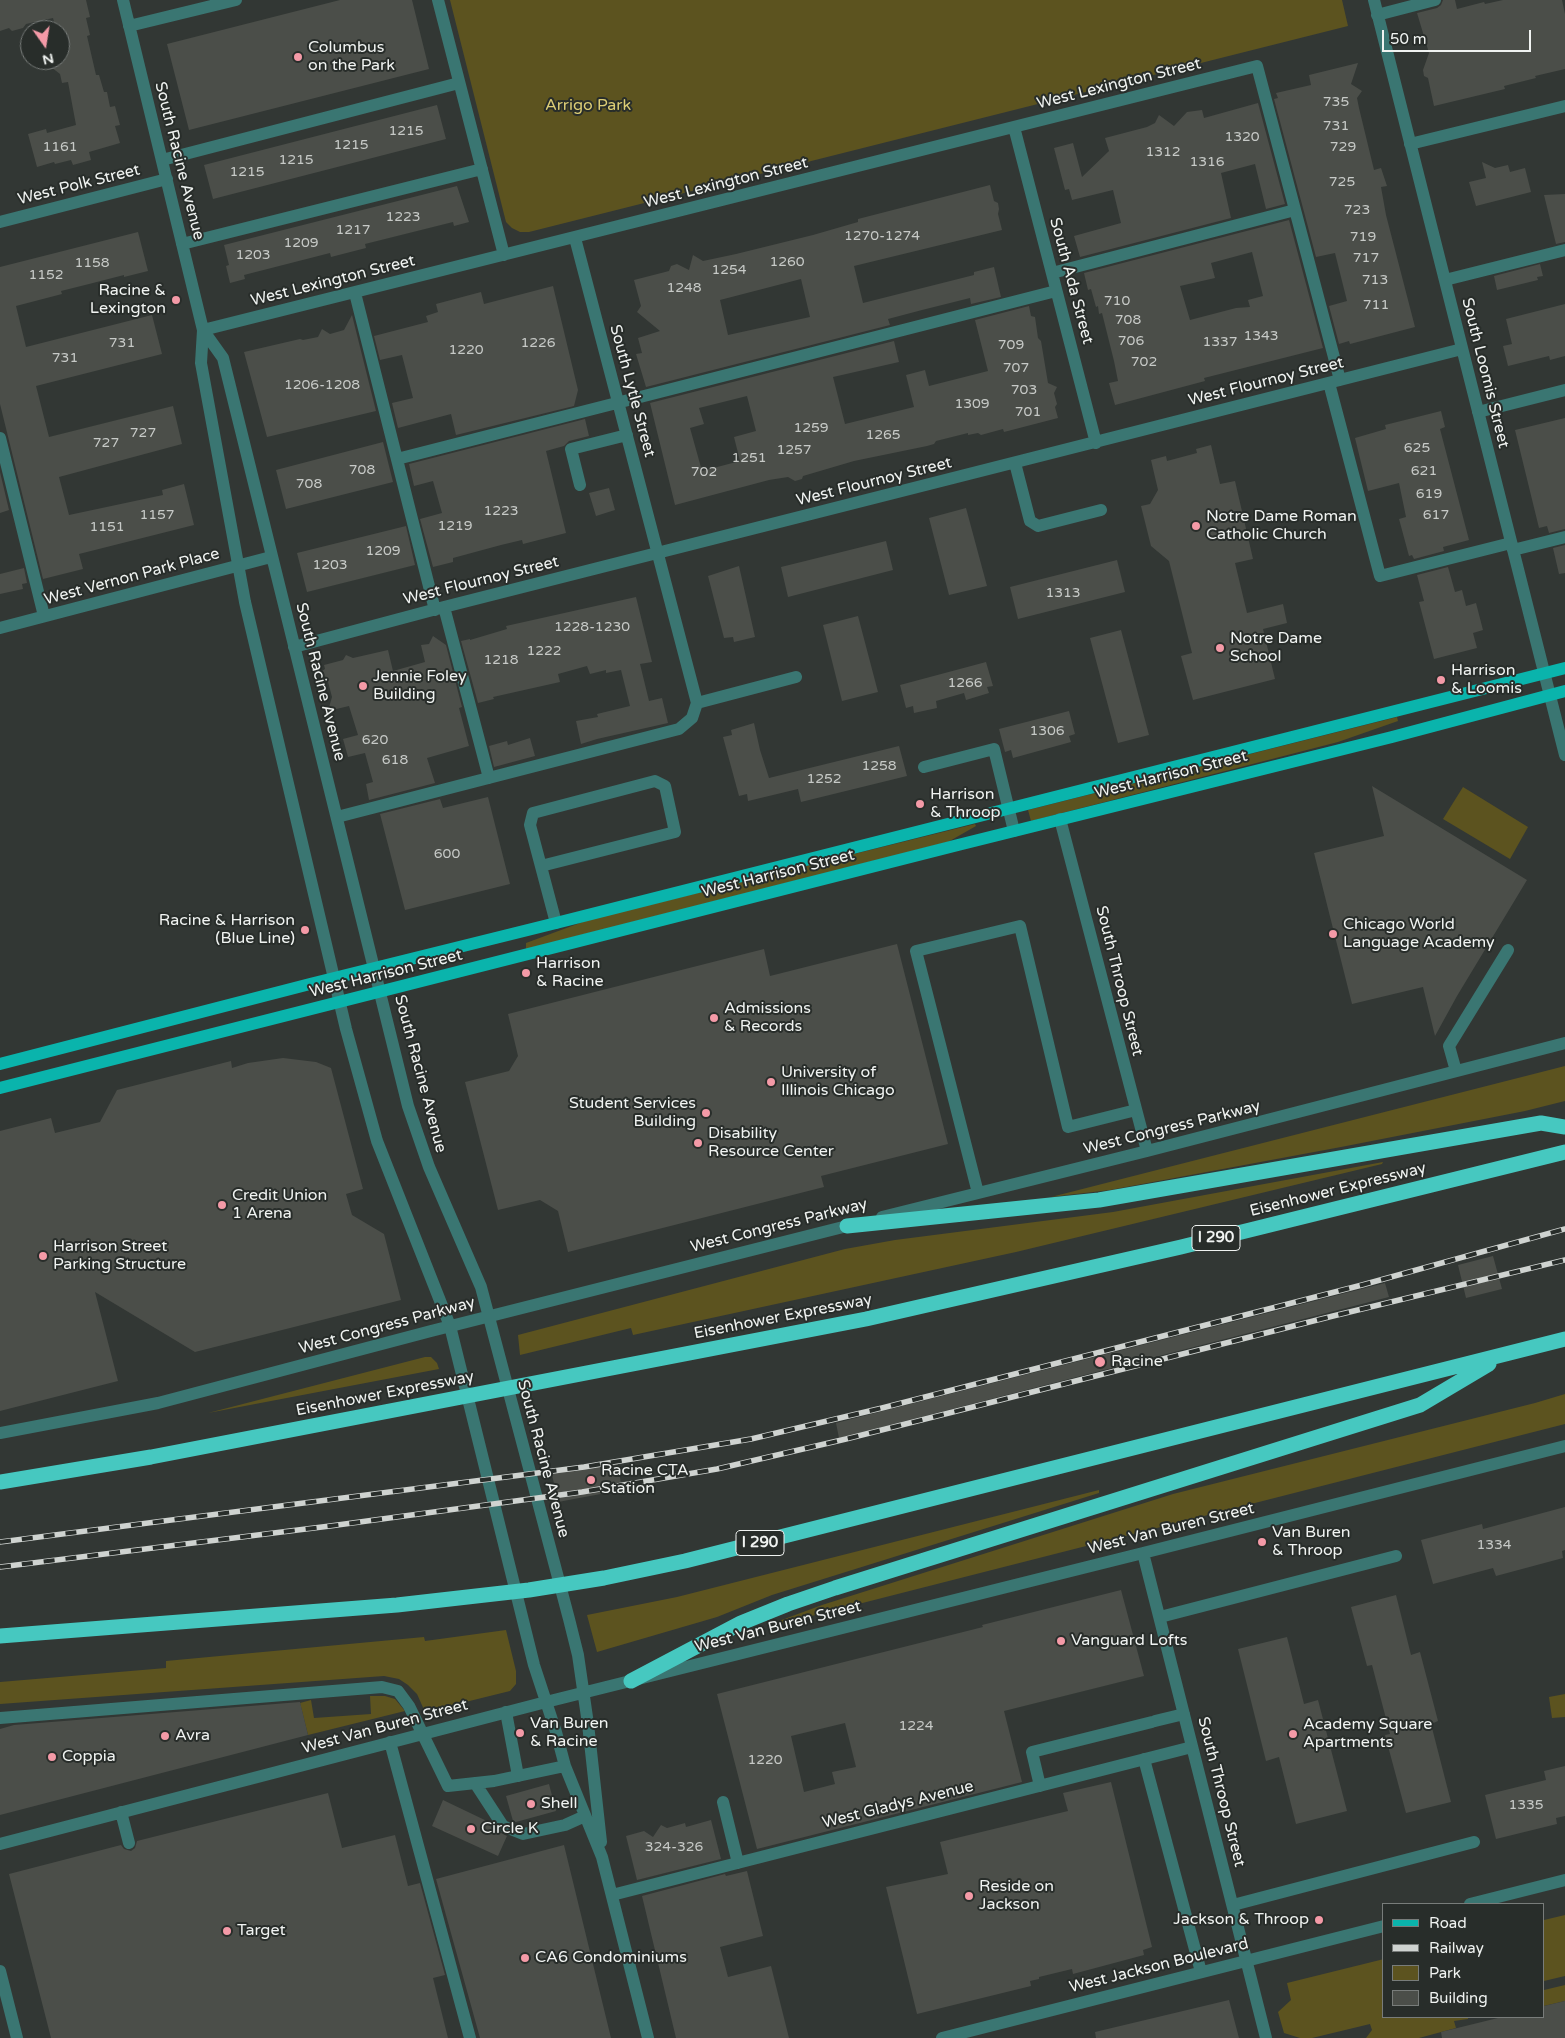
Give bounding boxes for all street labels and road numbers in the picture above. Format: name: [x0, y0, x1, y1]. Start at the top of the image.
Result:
street label: West Lexington Street: [1035, 54, 1203, 114]
street label: South Racine Avenue: [150, 80, 208, 242]
street label: West Lexington Street: [642, 153, 810, 213]
street label: West Polk Street: [16, 161, 142, 209]
street label: South Ada Street: [1045, 216, 1097, 346]
street label: West Lexington Street: [249, 251, 417, 311]
street label: South Loomis Street: [1457, 296, 1513, 450]
street label: South Lytle Street: [605, 323, 659, 459]
street label: West Flournoy Street: [1186, 353, 1346, 411]
street label: West Flournoy Street: [794, 453, 954, 511]
street label: West Vernon Park Place: [42, 544, 222, 610]
street label: West Flournoy Street: [401, 552, 561, 610]
street label: South Racine Avenue: [291, 601, 349, 763]
street label: West Harrison Street: [1093, 747, 1249, 803]
street label: West Harrison Street: [700, 846, 856, 902]
street label: South Throop Street: [1091, 904, 1147, 1058]
street label: West Harrison Street: [308, 946, 464, 1002]
street label: South Racine Avenue: [390, 993, 450, 1155]
street label: West Congress Parkway: [1082, 1097, 1262, 1159]
street label: Eisenhower Expressway: [1248, 1159, 1428, 1221]
street label: West Congress Parkway: [689, 1195, 869, 1257]
road number: I 290: [1192, 1226, 1240, 1250]
street label: Eisenhower Expressway: [692, 1290, 874, 1344]
street label: West Congress Parkway: [297, 1293, 477, 1359]
street label: Eisenhower Expressway: [294, 1367, 476, 1421]
street label: South Racine Avenue: [513, 1378, 573, 1540]
street label: West Van Buren Street: [1086, 1499, 1256, 1559]
road number: I 290: [736, 1530, 784, 1556]
street label: West Van Buren Street: [693, 1597, 863, 1657]
street label: West Van Buren Street: [300, 1696, 470, 1758]
street label: South Throop Street: [1193, 1715, 1249, 1869]
street label: West Gladys Avenue: [820, 1777, 976, 1833]
street label: West Jackson Boulevard: [1067, 1934, 1251, 1998]

